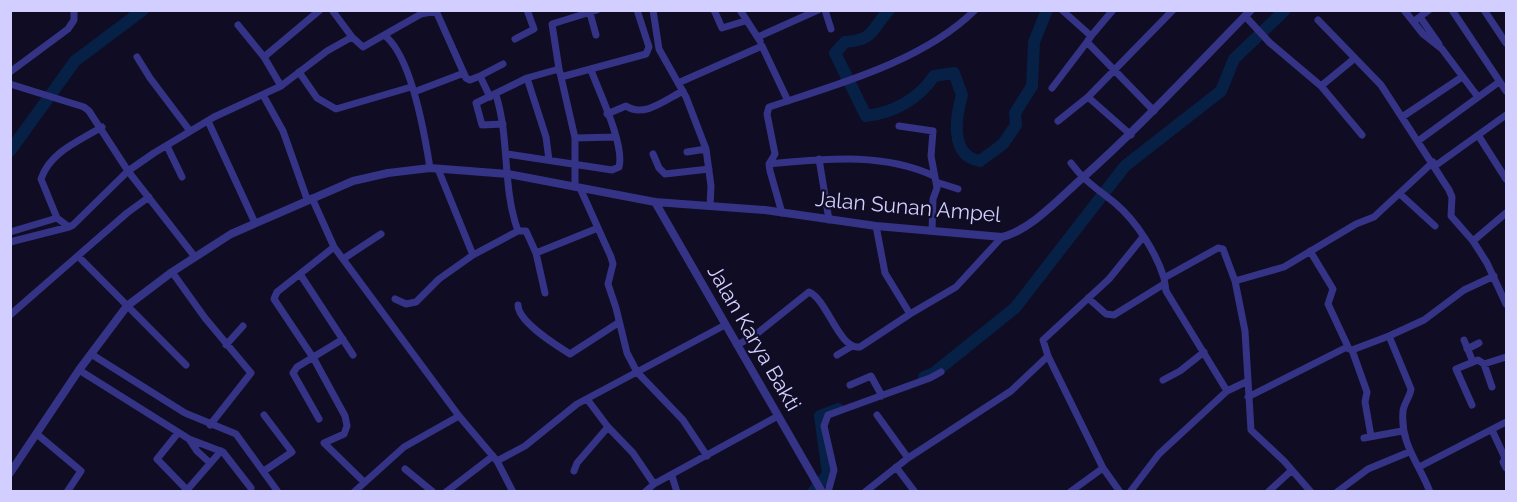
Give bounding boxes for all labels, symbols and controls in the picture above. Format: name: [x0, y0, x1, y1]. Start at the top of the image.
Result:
street label: Jalan Sunan Ampel: [814, 186, 1002, 227]
street label: Jalan Karya Bakti: [702, 260, 806, 415]

